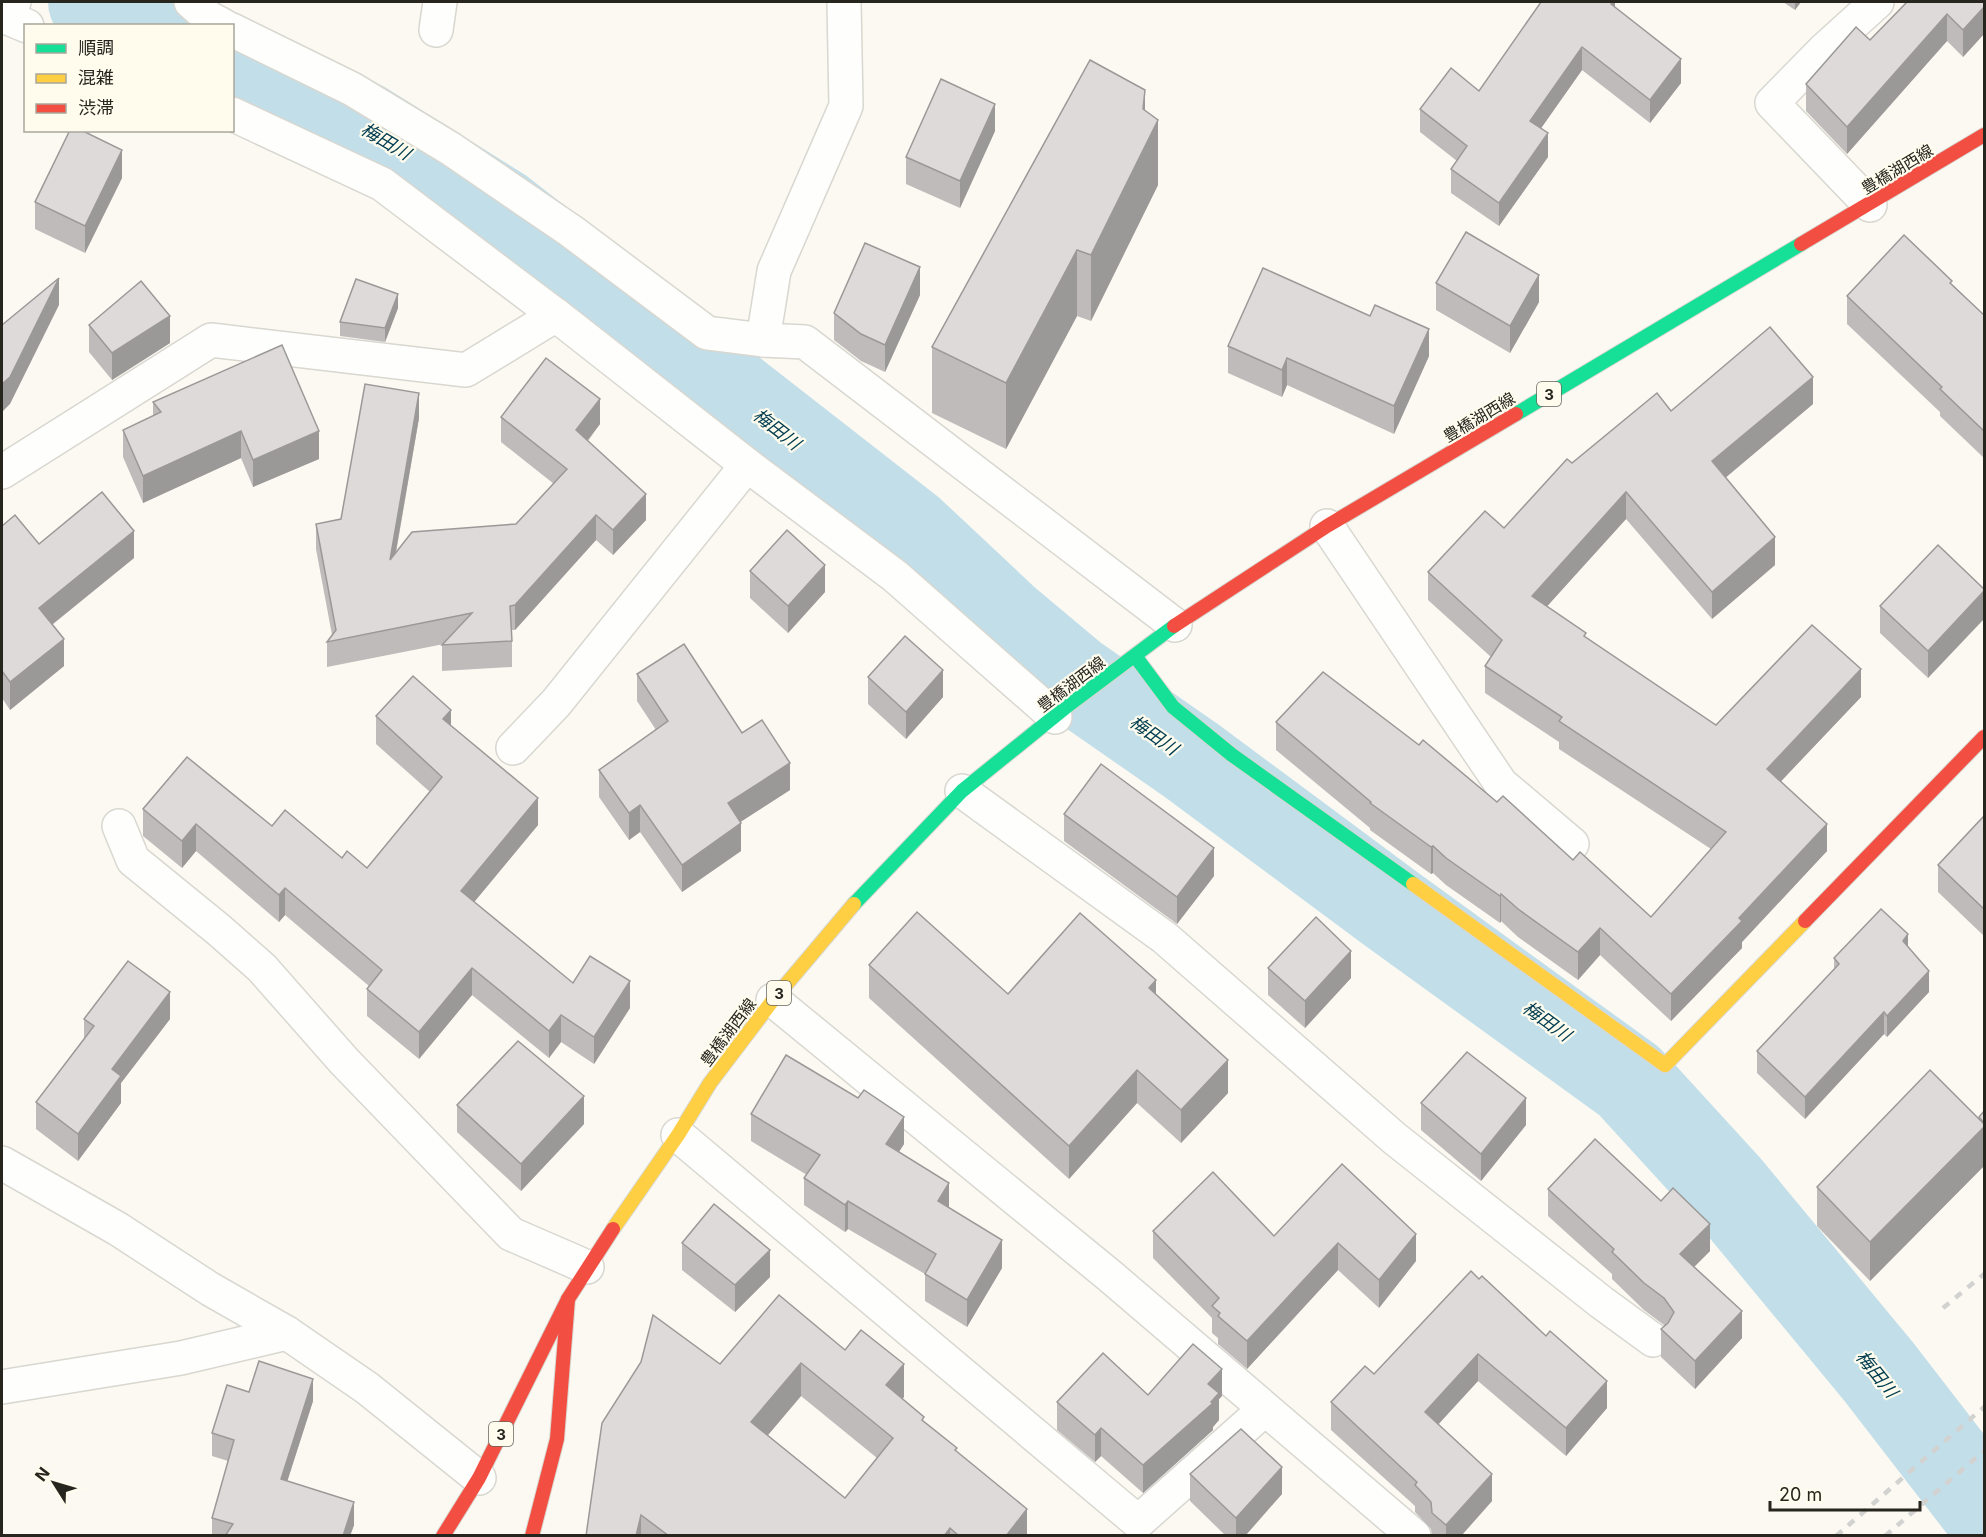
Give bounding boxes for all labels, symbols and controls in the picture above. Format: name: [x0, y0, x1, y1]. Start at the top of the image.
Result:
legend: [24, 24, 234, 132]
text: 順調: [78, 37, 114, 58]
text: 混雑: [78, 67, 114, 88]
text: 渋滞: [78, 97, 114, 118]
water label: 梅田川: [357, 118, 416, 165]
street label: 豊橋湖西線: [1858, 140, 1936, 198]
road number: 3: [1537, 382, 1561, 406]
street label: 豊橋湖西線: [1440, 388, 1518, 446]
water label: 梅田川: [749, 404, 806, 455]
street label: 豊橋湖西線: [1033, 652, 1109, 716]
water label: 梅田川: [1126, 711, 1184, 760]
road number: 3: [767, 981, 791, 1005]
street label: 豊橋湖西線: [696, 994, 760, 1070]
water label: 梅田川: [1519, 997, 1577, 1047]
water label: 梅田川: [1852, 1346, 1903, 1403]
road number: 3: [489, 1422, 513, 1446]
north arrow: [24, 1453, 84, 1513]
text: N: [30, 1463, 54, 1485]
scale bar: [1770, 1474, 1920, 1512]
text: 20 m: [1779, 1484, 1822, 1505]

